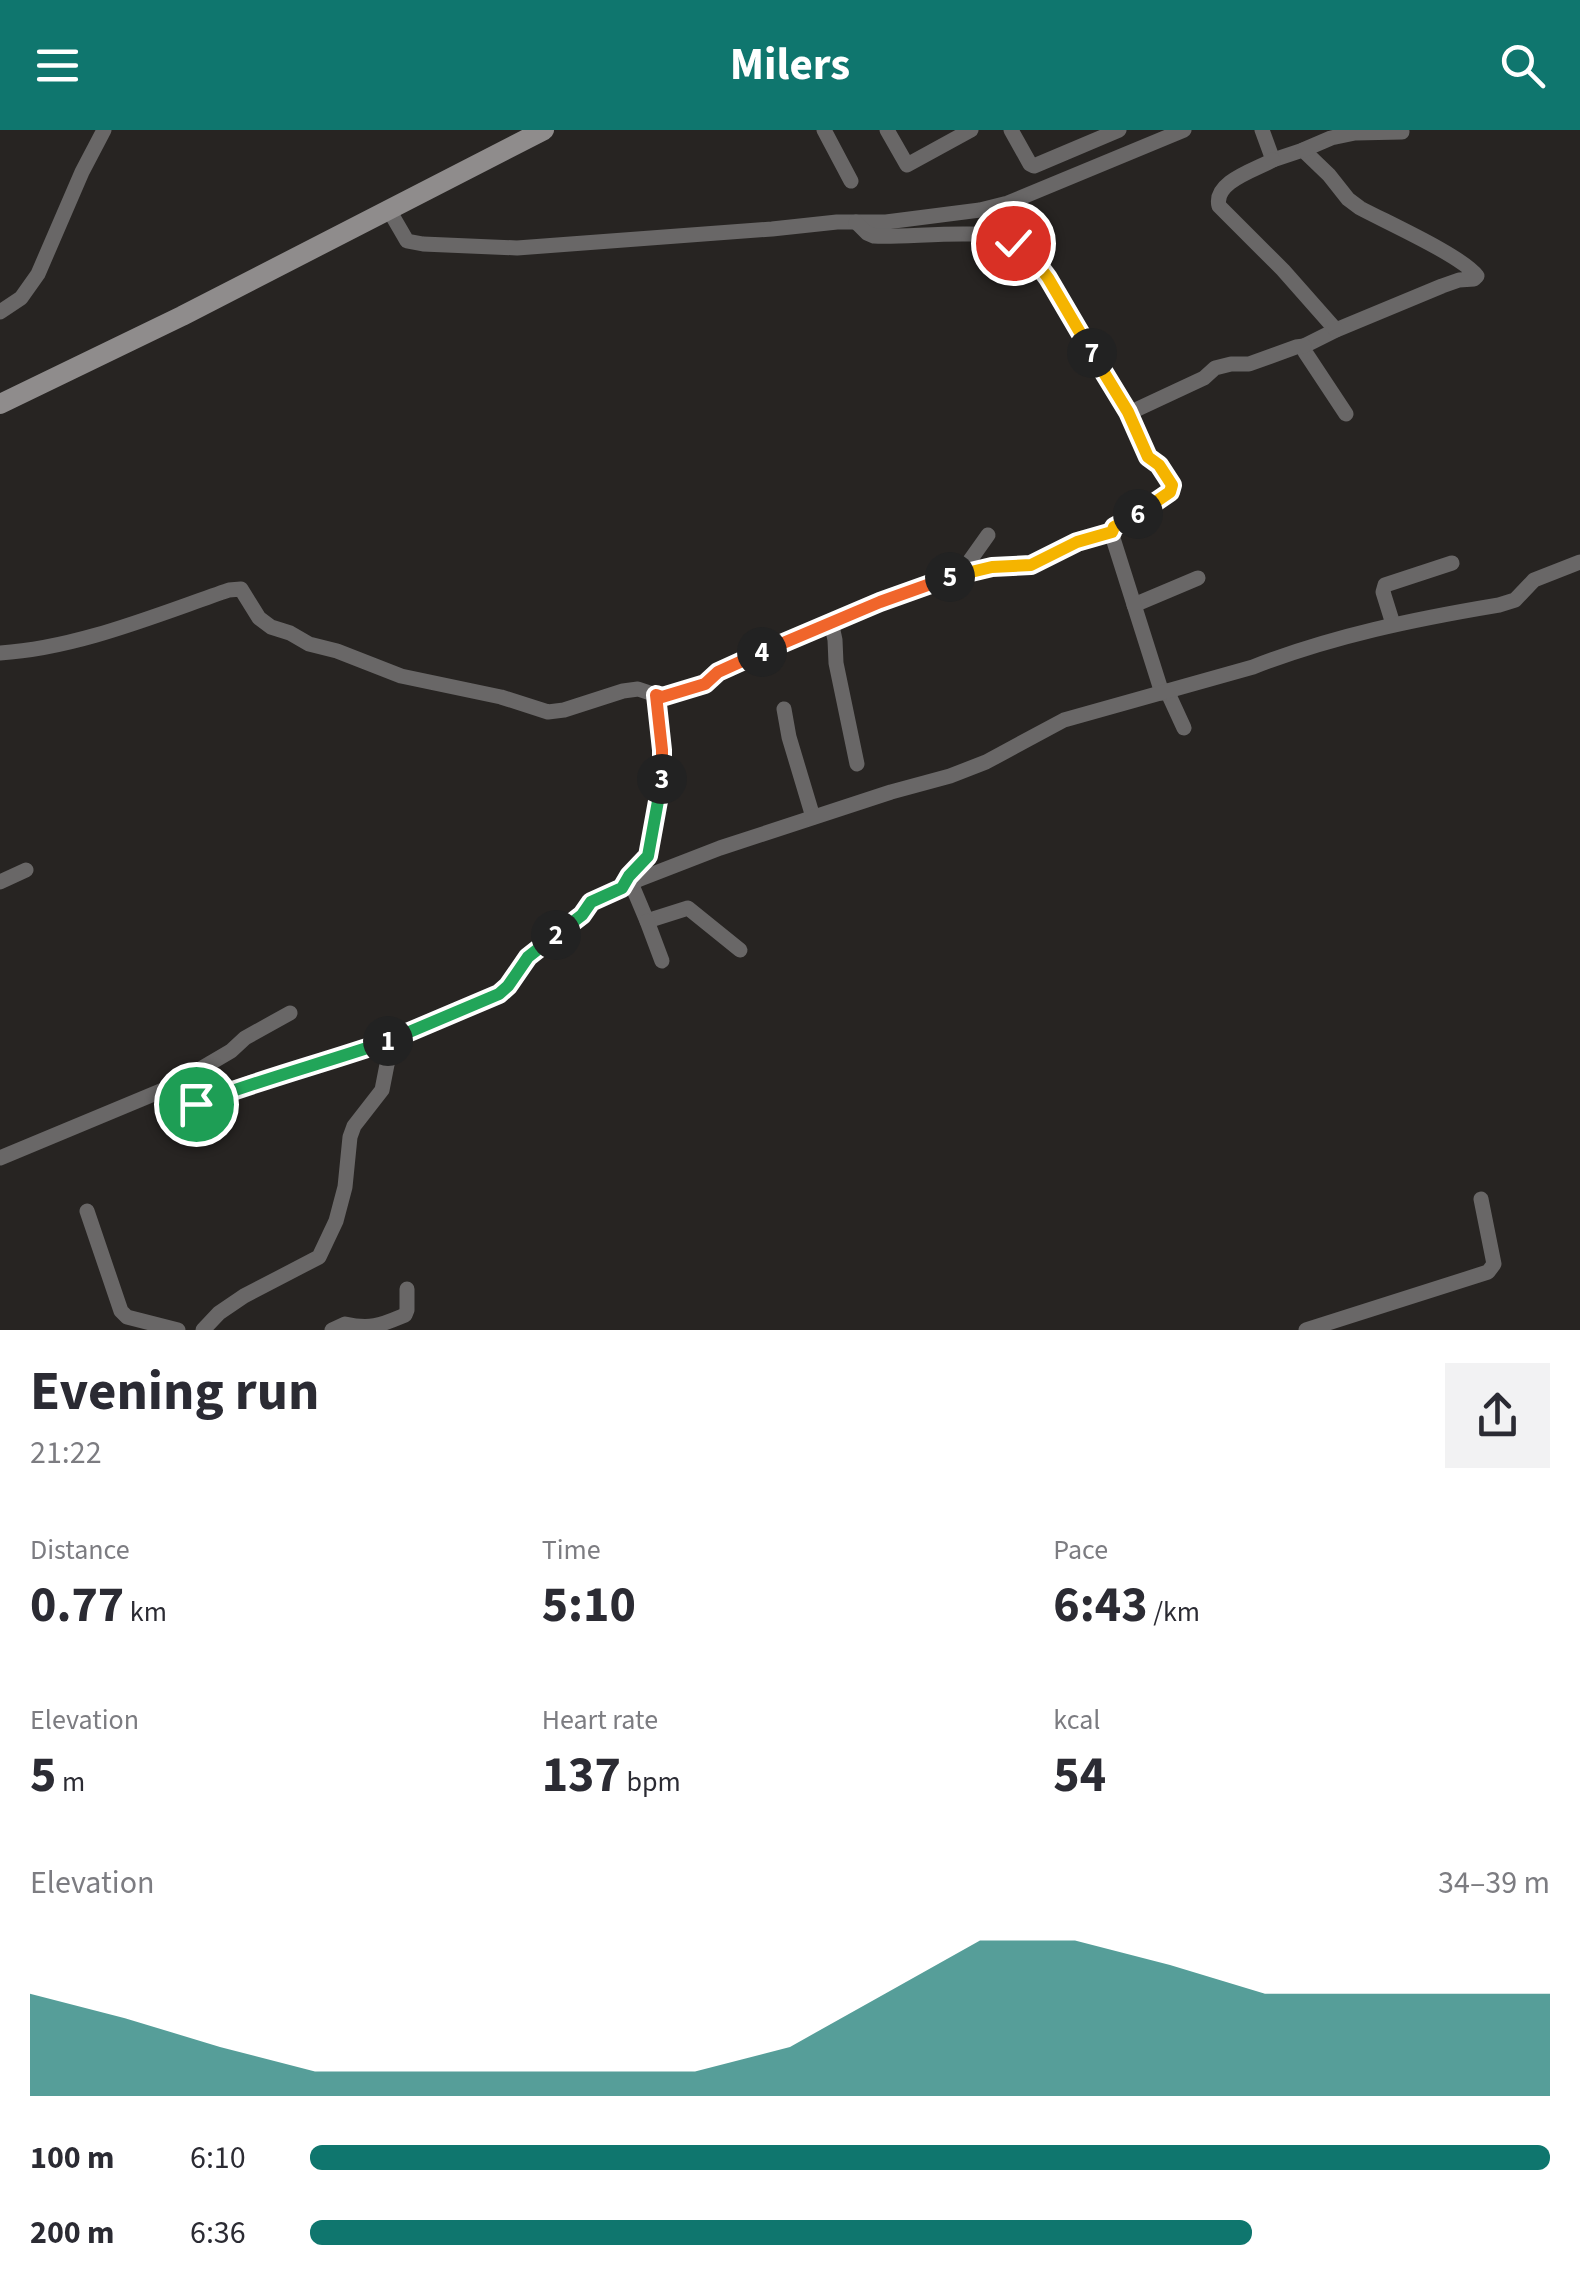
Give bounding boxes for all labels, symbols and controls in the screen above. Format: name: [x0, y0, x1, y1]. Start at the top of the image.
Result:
text: Milers: [730, 33, 850, 97]
icon: menu: [30, 38, 85, 93]
icon: search: [1495, 38, 1550, 93]
pin: [971, 201, 1056, 286]
icon: check: [986, 216, 1041, 271]
pin: 7: [1067, 328, 1117, 378]
text: 7: [1085, 333, 1099, 373]
pin: 6: [1113, 489, 1163, 539]
text: 6: [1131, 494, 1145, 534]
pin: 5: [925, 552, 975, 602]
text: 5: [943, 557, 957, 597]
pin: 4: [737, 627, 787, 677]
text: 4: [755, 632, 769, 672]
pin: 3: [637, 754, 687, 804]
text: 3: [655, 759, 669, 799]
pin: 2: [531, 910, 581, 960]
text: 2: [549, 915, 563, 955]
pin: 1: [363, 1016, 413, 1066]
text: 1: [381, 1021, 395, 1061]
pin: [154, 1062, 239, 1147]
icon: arrive: [169, 1077, 224, 1132]
text: Evening run: [30, 1353, 319, 1431]
button: share: [1445, 1363, 1550, 1468]
text: 21:22: [30, 1430, 102, 1476]
text: Distance: [30, 1530, 130, 1570]
text: Time: [542, 1530, 601, 1570]
text: Pace: [1053, 1530, 1108, 1570]
text: 0.77: [30, 1570, 124, 1641]
text: 5:10: [542, 1570, 636, 1641]
text: 6:43: [1053, 1570, 1148, 1641]
text: km: [124, 1592, 167, 1632]
text: /km: [1148, 1592, 1200, 1632]
text: Elevation: [30, 1700, 139, 1740]
text: Heart rate: [542, 1700, 658, 1740]
text: kcal: [1053, 1700, 1100, 1740]
text: 5: [30, 1740, 56, 1811]
text: 137: [542, 1740, 621, 1811]
text: 54: [1053, 1740, 1106, 1811]
text: m: [56, 1762, 85, 1802]
text: bpm: [621, 1762, 681, 1802]
text: Elevation: [30, 1860, 155, 1906]
text: 34–39 m: [1438, 1860, 1550, 1906]
text: 100 m: [30, 2135, 115, 2181]
text: 6:10: [190, 2135, 246, 2181]
text: 200 m: [30, 2210, 115, 2256]
text: 6:36: [190, 2210, 246, 2256]

